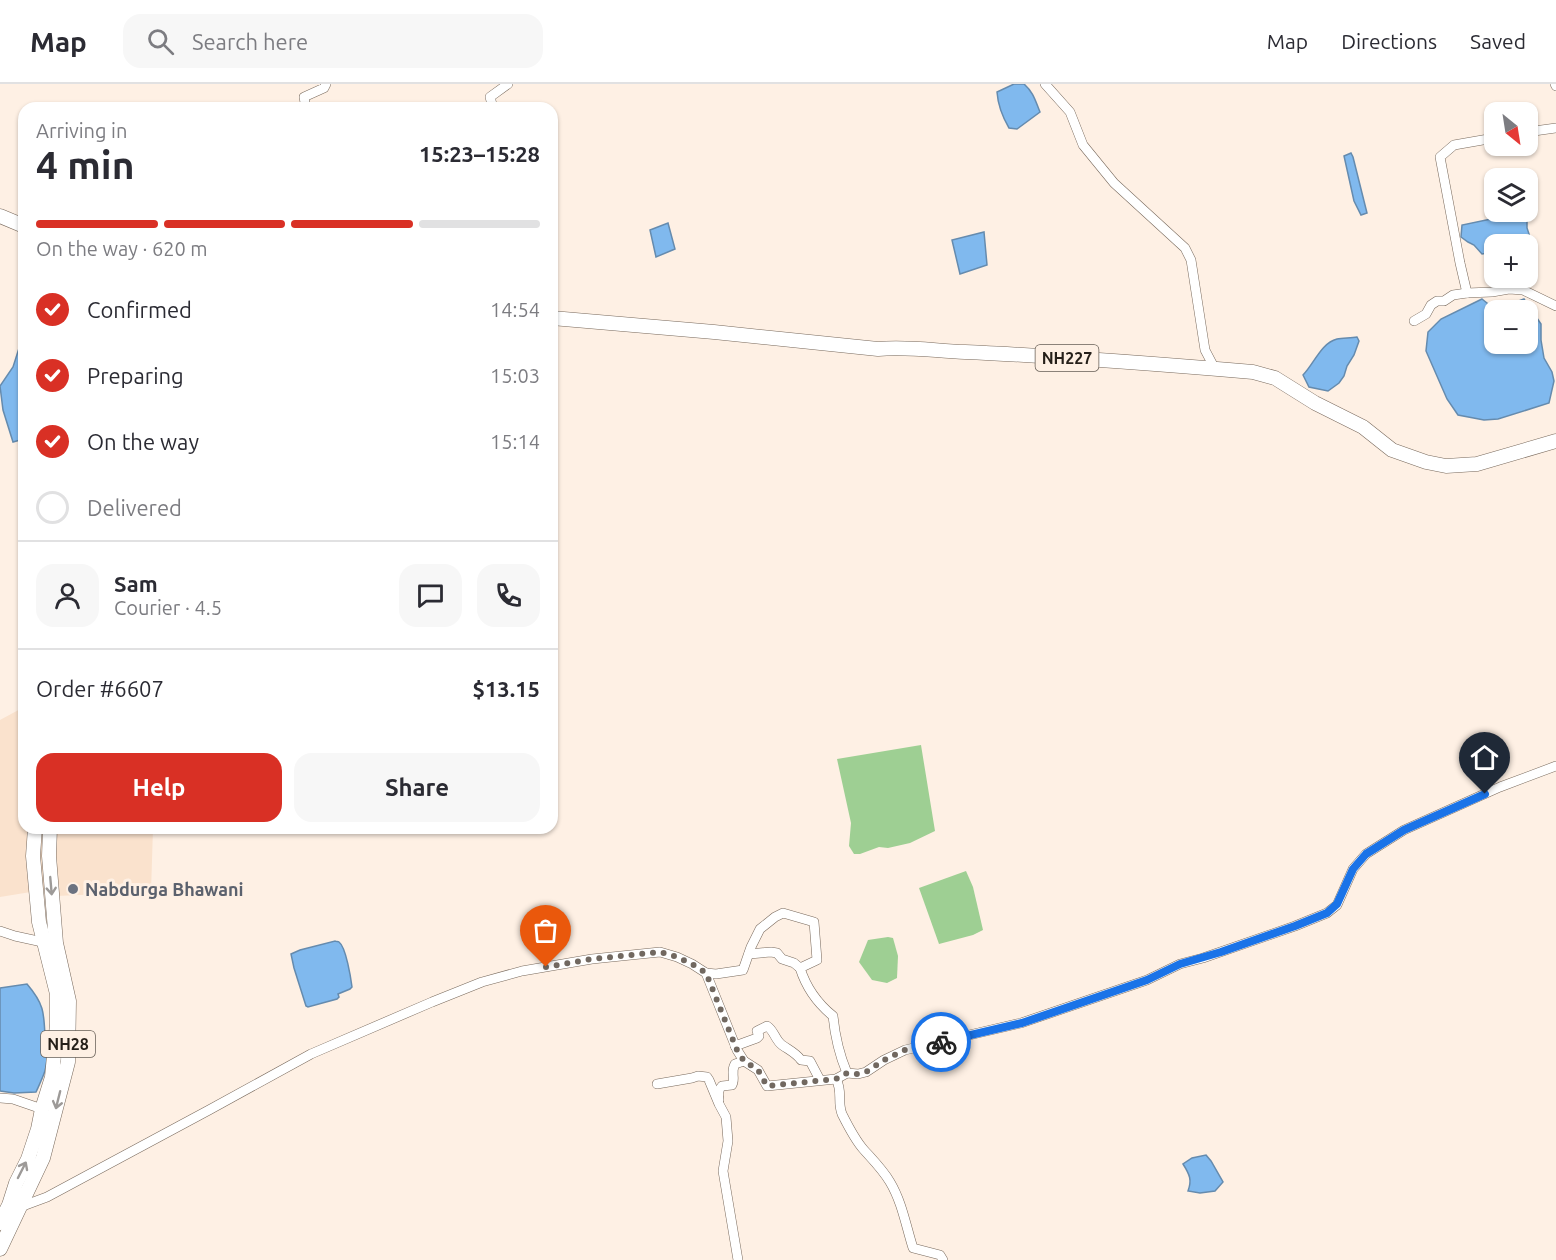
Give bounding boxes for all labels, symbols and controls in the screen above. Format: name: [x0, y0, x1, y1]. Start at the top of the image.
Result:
search box: [123, 14, 543, 68]
icon: search: [144, 25, 177, 58]
text: Map: [30, 26, 87, 57]
text: Search here: [192, 29, 308, 54]
text: Map: [1267, 29, 1308, 53]
text: Directions: [1341, 29, 1437, 53]
text: Saved: [1470, 29, 1526, 53]
north arrow: [1484, 102, 1538, 156]
map controls: [1484, 102, 1538, 354]
text: Arriving in: [36, 119, 127, 142]
text: 15:23–15:28: [419, 141, 540, 166]
text: 4 min: [36, 143, 135, 186]
button: layers: [1484, 168, 1538, 222]
button: +: [1484, 234, 1538, 288]
text: On the way · 620 m: [36, 237, 208, 260]
icon: check: [36, 293, 69, 326]
text: Confirmed: [87, 297, 192, 322]
text: 14:54: [490, 298, 540, 321]
button: −: [1484, 300, 1538, 354]
road number: NH227: [1036, 345, 1098, 371]
icon: check: [36, 359, 69, 392]
text: Preparing: [87, 363, 184, 388]
text: 15:03: [490, 364, 540, 387]
icon: check: [36, 425, 69, 458]
text: On the way: [87, 429, 199, 454]
text: 15:14: [490, 430, 540, 453]
text: Delivered: [87, 495, 182, 520]
button: person: [36, 564, 99, 627]
button: chat: [399, 564, 462, 627]
button: phone: [477, 564, 540, 627]
text: Sam: [114, 571, 158, 596]
text: Courier · 4.5: [114, 596, 222, 619]
text: Order #6607: [36, 676, 164, 701]
text: $13.15: [473, 676, 540, 701]
pin: [1459, 732, 1510, 794]
icon: home: [1468, 741, 1501, 774]
button: Help: [36, 753, 282, 822]
button: Share: [294, 753, 540, 822]
one-way arrow: [46, 876, 57, 896]
place label: Nabdurga Bhawani: [85, 879, 244, 899]
marker: Nabdurga Bhawani: [66, 882, 80, 896]
pin: [520, 905, 571, 967]
icon: bag: [529, 914, 562, 947]
courier: [911, 1012, 971, 1072]
icon: bike: [925, 1026, 958, 1059]
road number: NH28: [41, 1031, 95, 1057]
one-way arrow: [52, 1090, 63, 1109]
one-way arrow: [17, 1161, 29, 1179]

